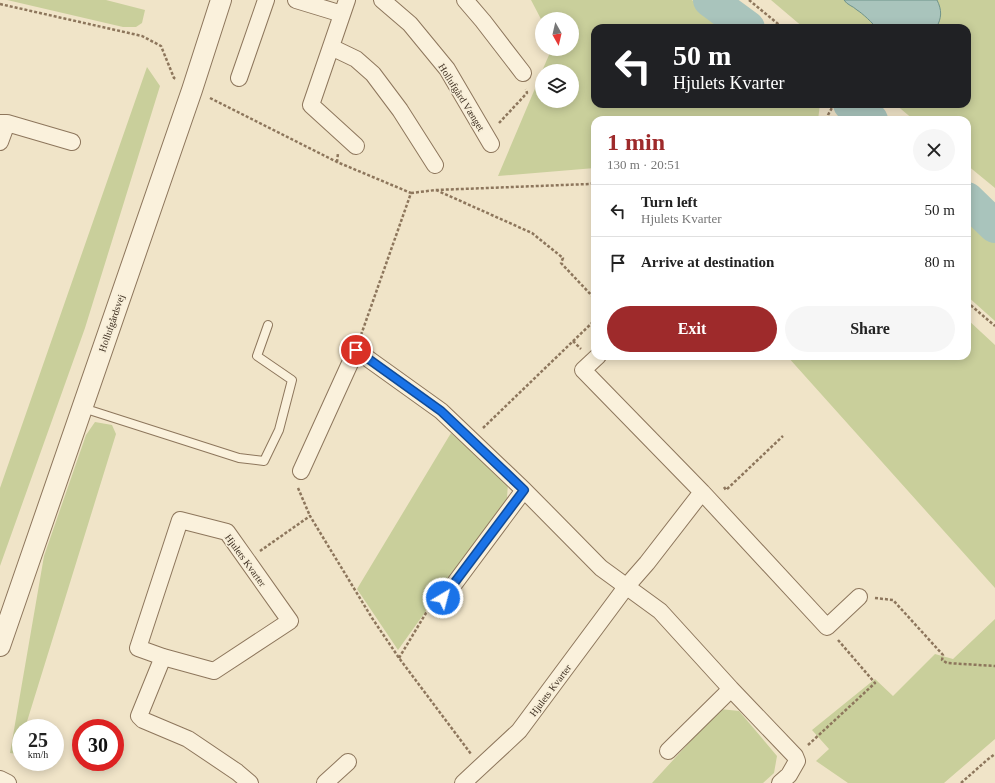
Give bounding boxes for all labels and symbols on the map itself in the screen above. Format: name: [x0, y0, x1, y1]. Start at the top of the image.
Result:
north arrow: [535, 12, 579, 56]
street label: Hollufgård Vænget: [436, 62, 487, 133]
street label: Hollufgårdsvej: [97, 293, 126, 353]
pin: [339, 333, 373, 367]
street label: Hjulets Kvarter: [223, 532, 269, 589]
position arrow: [422, 577, 464, 619]
street label: Hjulets Kvarter: [527, 662, 574, 718]
speed limit sign: 30: [72, 719, 124, 771]

